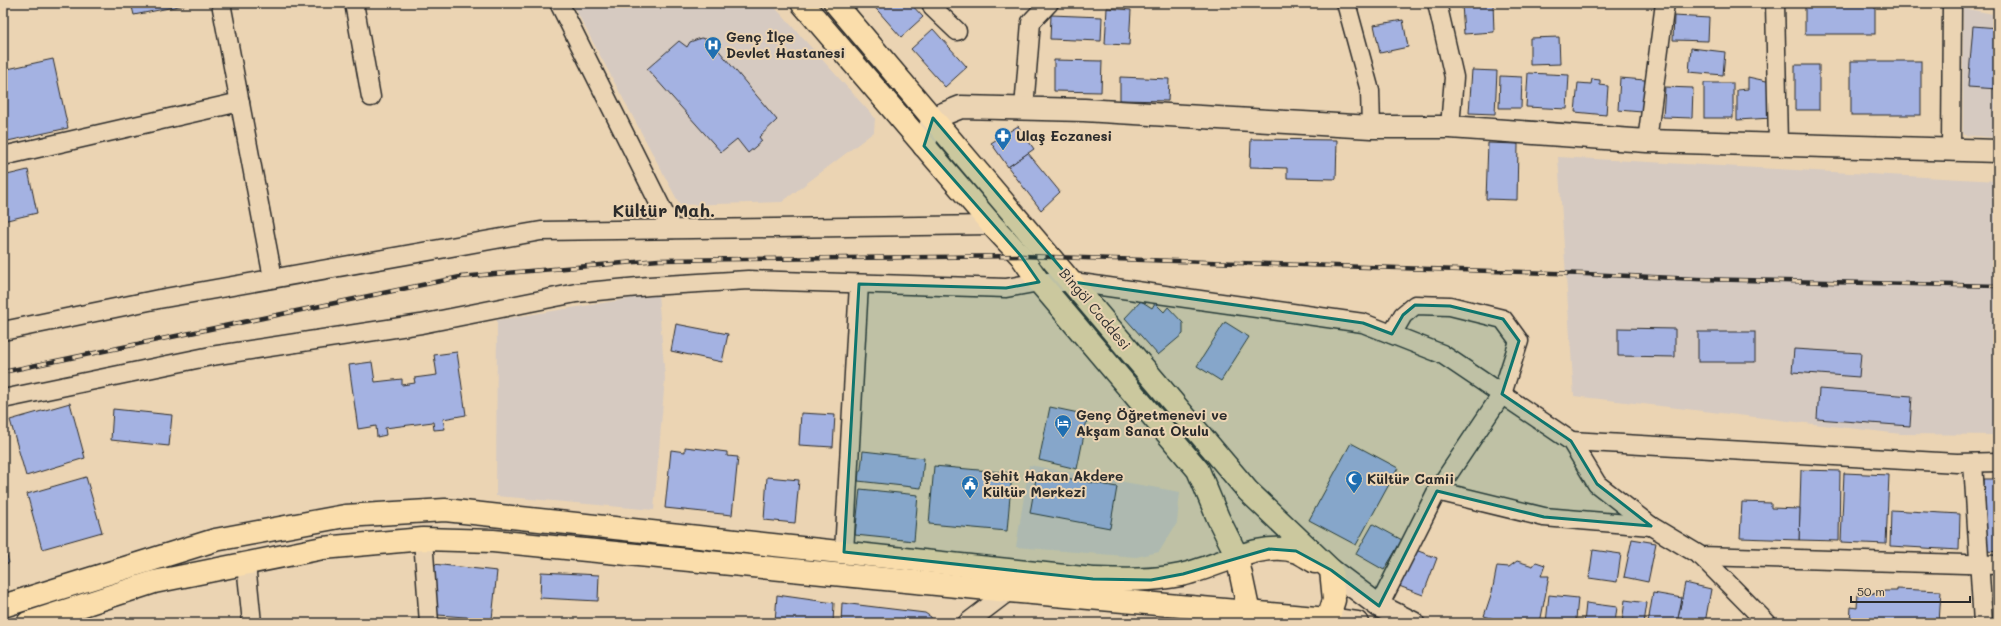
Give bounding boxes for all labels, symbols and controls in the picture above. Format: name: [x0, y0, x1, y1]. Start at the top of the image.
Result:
place label: Genç İlçe Devlet Hastanesi: [726, 27, 845, 62]
hospital icon: Genç İlçe Devlet Hastanesi: [703, 35, 723, 60]
pharmacy icon: Ulaş Eczanesi: [993, 126, 1013, 151]
place label: Ulaş Eczanesi: [1016, 126, 1112, 146]
district label: Kültür Mah.: [613, 198, 715, 222]
street label: Bingöl Caddesi: [1056, 264, 1135, 354]
place label: Genç Öğretmenevi ve Akşam Sanat Okulu: [1076, 405, 1227, 441]
hotel icon: Genç Öğretmenevi ve Akşam Sanat Okulu: [1053, 413, 1073, 438]
place label: Şehit Hakan Akdere Kültür Merkezi: [983, 466, 1123, 501]
mosque icon: Kültür Camii: [1344, 469, 1364, 494]
place label: Kültür Camii: [1367, 469, 1454, 488]
public building icon: Şehit Hakan Akdere Kültür Merkezi: [960, 474, 980, 499]
scale bar: [1851, 578, 1970, 604]
text: 50 m: [1857, 583, 1885, 599]

